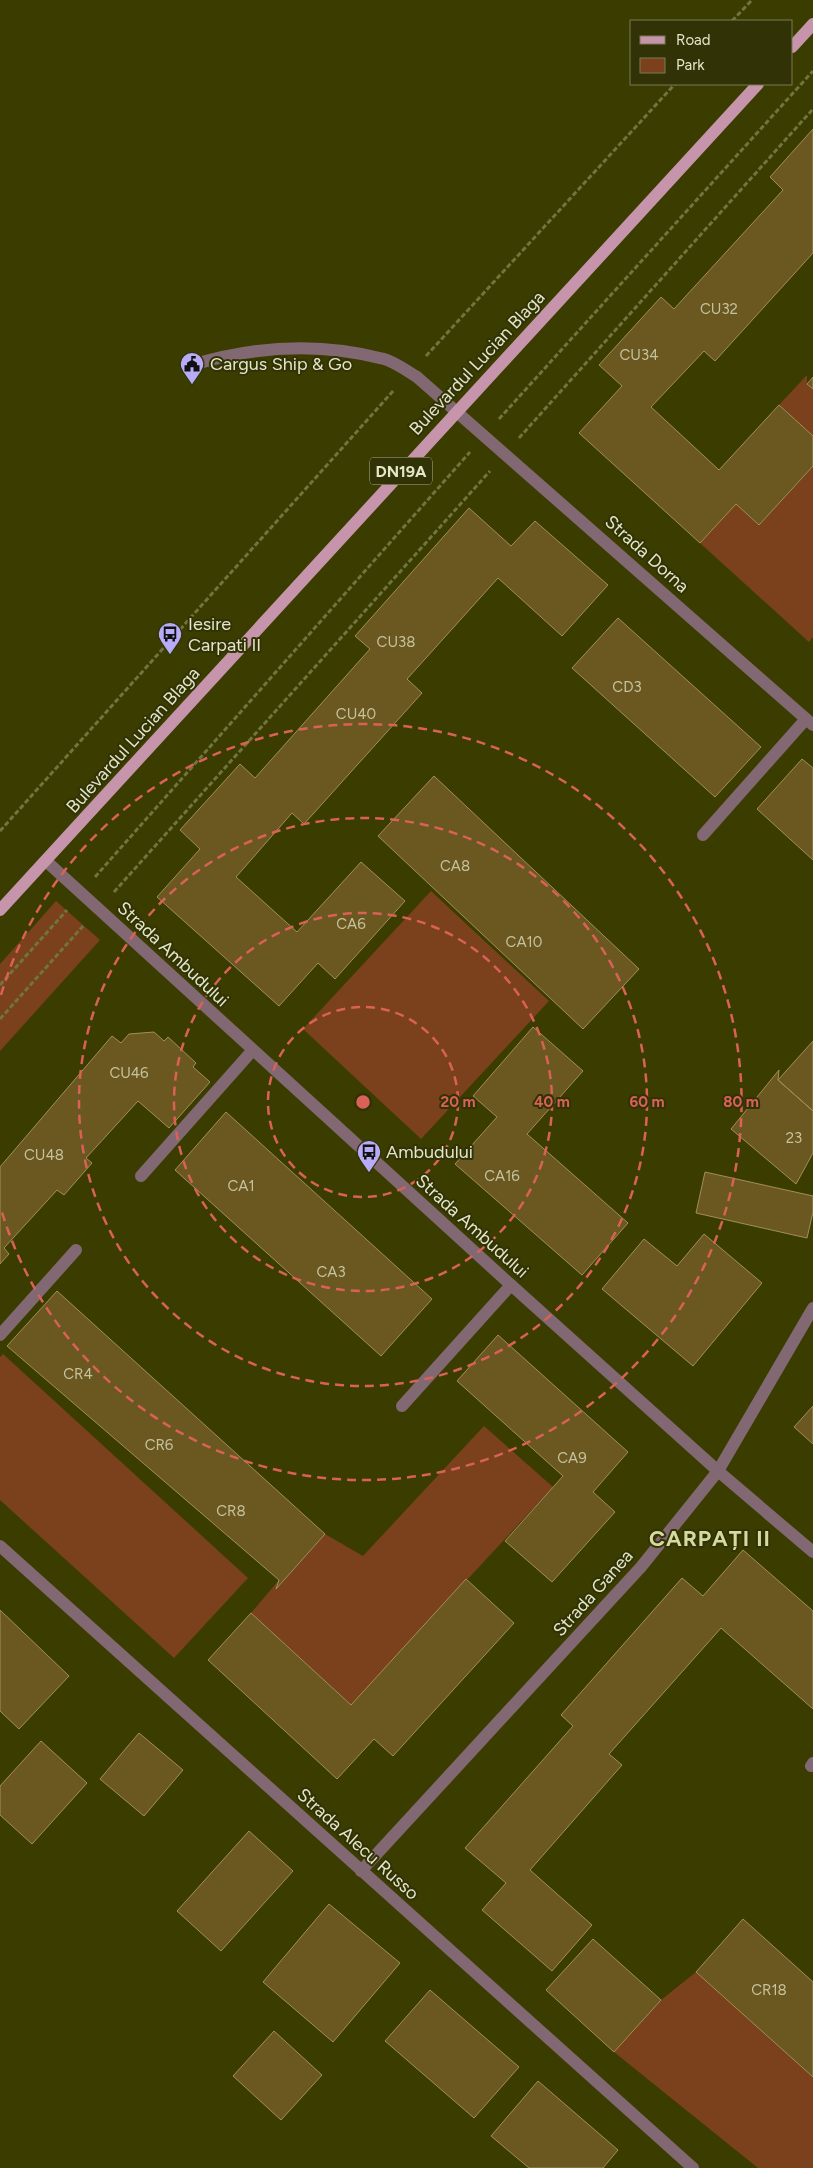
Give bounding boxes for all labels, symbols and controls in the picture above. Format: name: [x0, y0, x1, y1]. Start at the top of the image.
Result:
legend: [630, 20, 793, 85]
text: Road: [676, 31, 711, 49]
text: Park: [676, 56, 705, 74]
street label: Bulevardul Lucian Blaga: [405, 286, 549, 440]
house number: CU32: [700, 300, 738, 318]
house number: CU34: [620, 346, 658, 364]
public building icon: Cargus Ship & Go: [179, 351, 205, 385]
place label: Cargus Ship & Go: [210, 353, 352, 375]
road number: DN19A: [370, 458, 432, 484]
street label: Strada Dorna: [600, 511, 694, 597]
place label: Iesire Carpati II: [188, 613, 261, 656]
bus stop icon: Iesire Carpati II: [157, 621, 183, 655]
house number: CU38: [377, 633, 415, 651]
street label: Bulevardul Lucian Blaga: [62, 662, 204, 818]
house number: CD3: [612, 678, 642, 696]
house number: CU40: [336, 705, 376, 723]
house number: CA8: [440, 857, 470, 875]
street label: Strada Ambudului: [113, 897, 233, 1011]
house number: CA6: [336, 915, 366, 933]
house number: CA10: [506, 933, 542, 951]
house number: CU46: [109, 1064, 149, 1082]
centre of rings: [354, 1093, 372, 1111]
text: 20 m: [440, 1093, 476, 1111]
text: 40 m: [534, 1093, 570, 1111]
text: 60 m: [629, 1093, 665, 1111]
text: 80 m: [723, 1093, 759, 1111]
house number: 23: [786, 1129, 802, 1147]
bus stop icon: Ambudului: [356, 1139, 382, 1173]
place label: Ambudului: [386, 1141, 473, 1163]
house number: CU48: [24, 1146, 64, 1164]
house number: CA16: [484, 1167, 520, 1185]
street label: Strada Ambudului: [411, 1170, 533, 1282]
house number: CA1: [227, 1177, 255, 1195]
house number: CA3: [316, 1263, 346, 1281]
house number: CR4: [63, 1365, 93, 1383]
house number: CR6: [145, 1436, 174, 1454]
house number: CA9: [557, 1449, 587, 1467]
house number: CR8: [216, 1502, 246, 1520]
district label: CARPAȚI II: [649, 1525, 771, 1552]
street label: Strada Ganea: [548, 1545, 638, 1641]
street label: Strada Alecu Russo: [293, 1784, 423, 1904]
house number: CR18: [751, 1981, 787, 1999]

